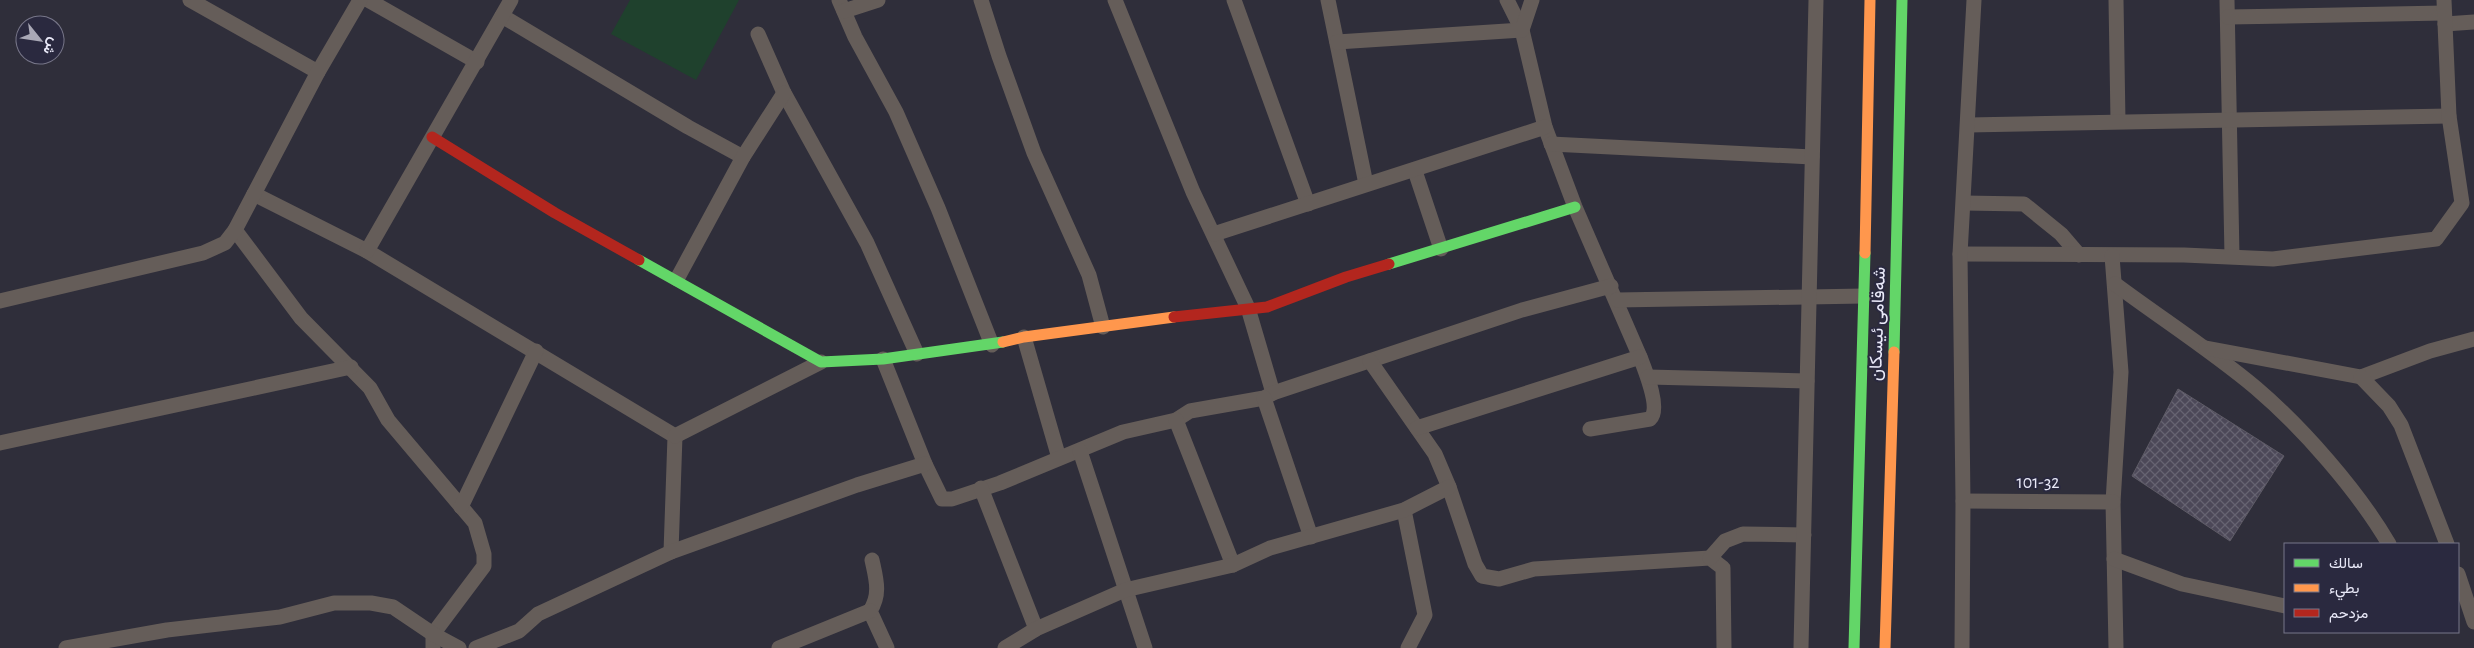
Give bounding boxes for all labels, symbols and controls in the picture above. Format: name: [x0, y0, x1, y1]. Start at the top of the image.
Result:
north arrow: [15, 15, 65, 65]
text: ش: [39, 35, 61, 57]
street label: شەقامی ئیسکان: [1867, 267, 1890, 382]
street label: 101-32: [2016, 474, 2060, 492]
legend: [2284, 543, 2459, 633]
text: سالك: [2329, 556, 2363, 571]
text: بطيء: [2329, 581, 2359, 601]
text: مزدحم: [2329, 606, 2368, 623]

